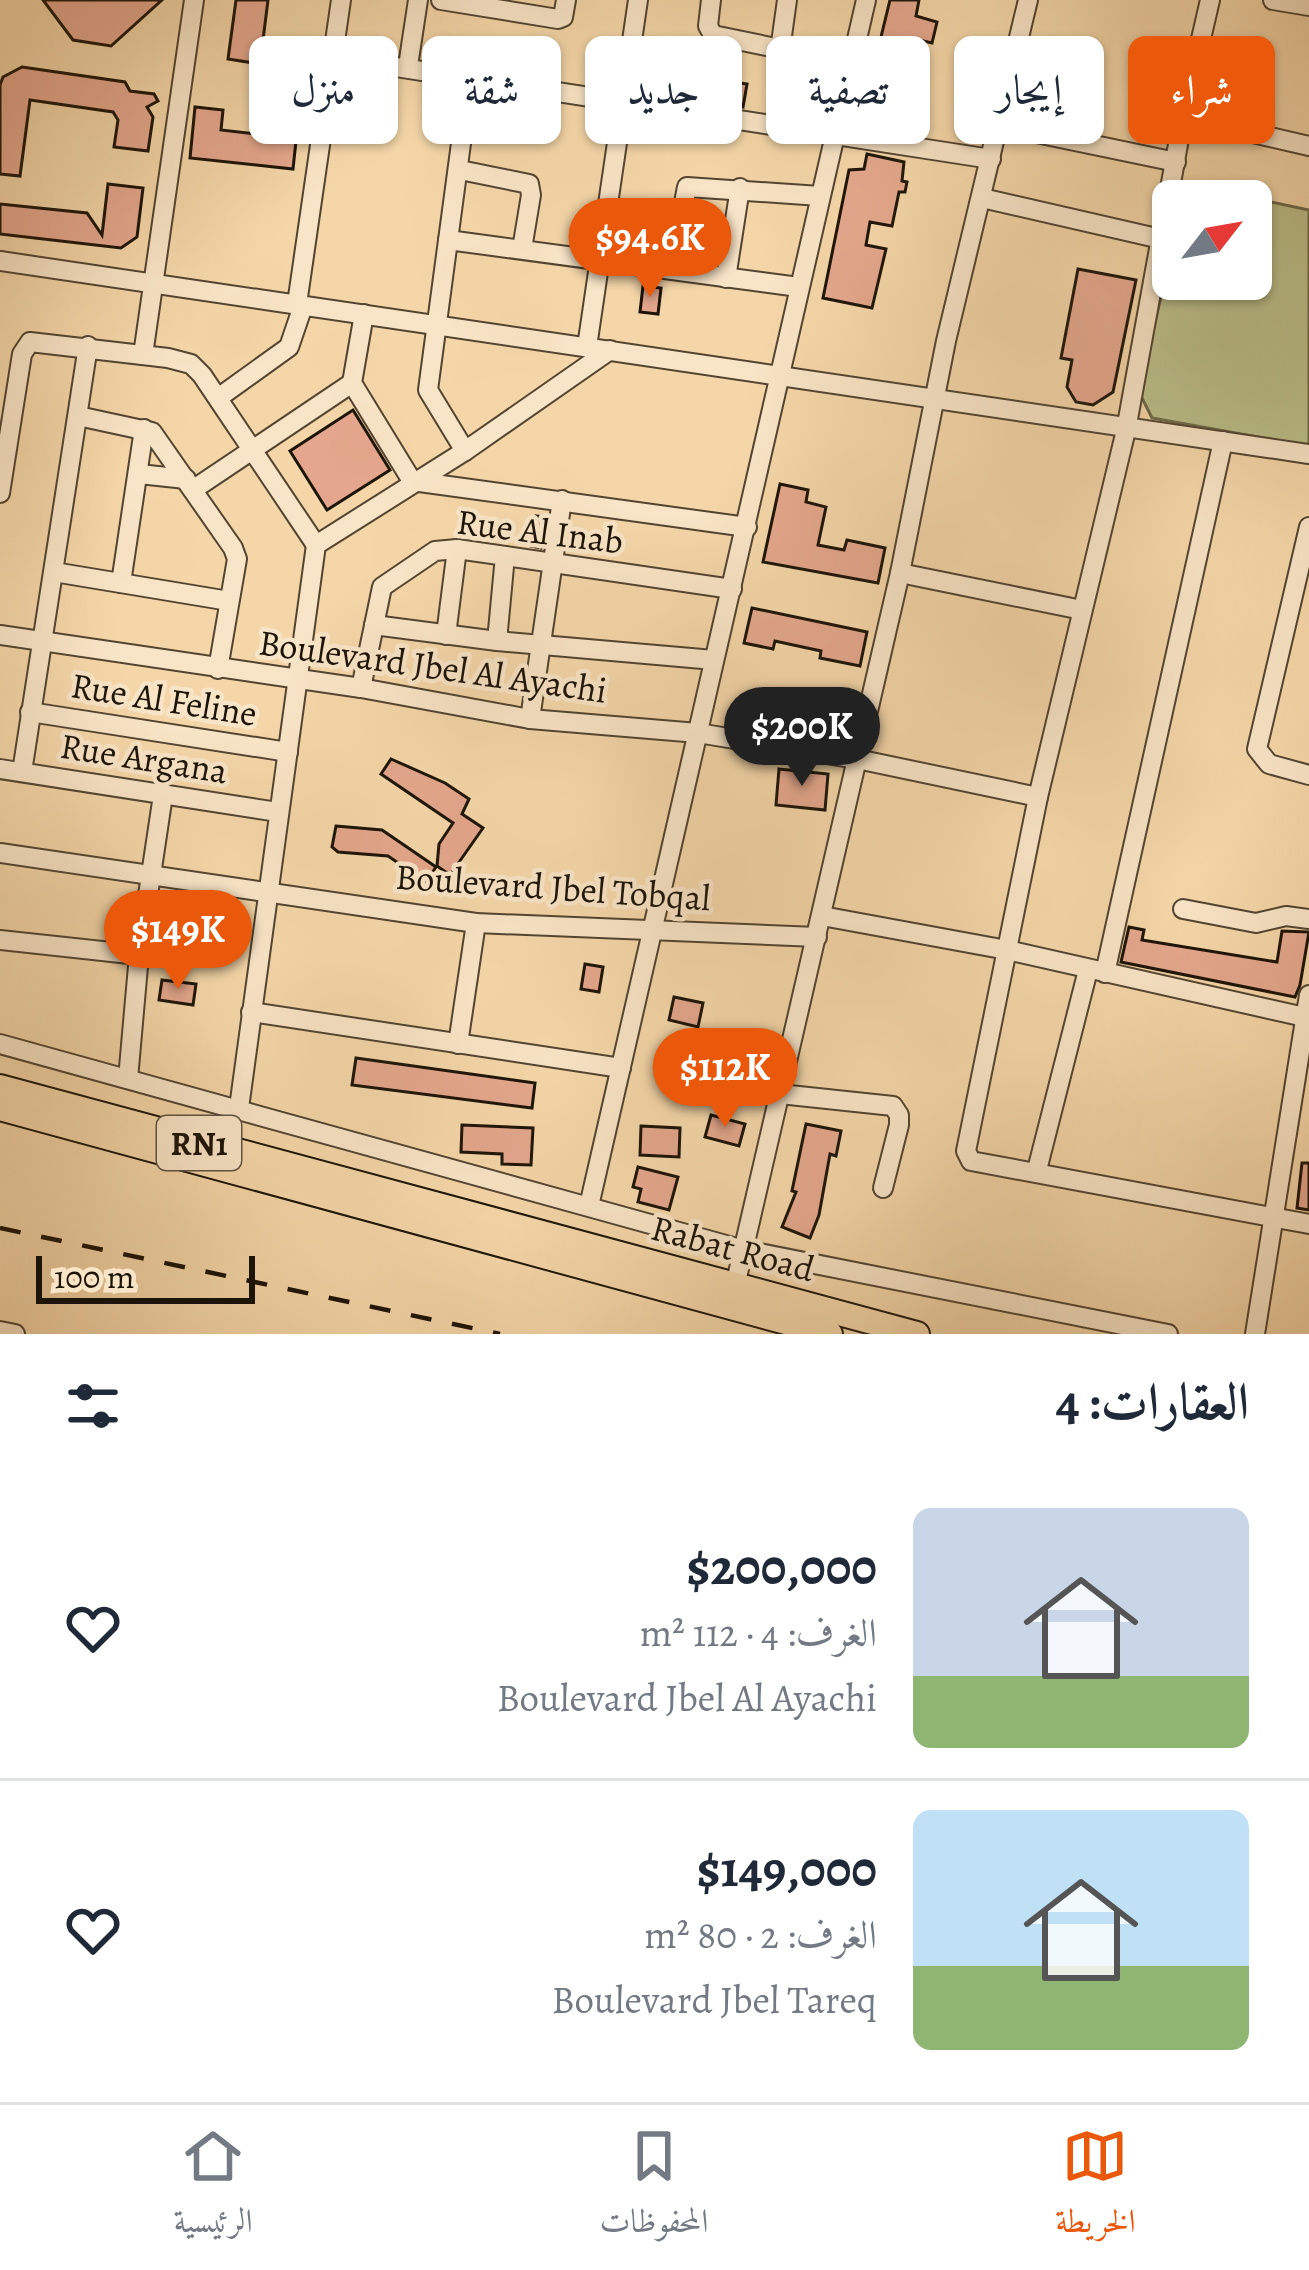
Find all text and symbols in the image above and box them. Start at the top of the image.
chip: منزل [249,36,398,144]
chip: شقة [422,36,561,144]
chip: جديد [585,36,742,144]
chip: تصفية [766,36,930,144]
chip: إيجار [954,36,1104,144]
chip: شراء [1128,36,1275,144]
north arrow [1152,180,1272,300]
map controls [1152,180,1272,300]
pin: $94.6K [552,198,748,300]
text: $94.6K [595,210,705,263]
street label: Rue Al Inab [454,496,626,566]
street label: Boulevard Jbel Al Ayachi [256,617,610,715]
street label: Rue Al Feline [68,660,260,738]
pin: $200K [718,687,886,789]
text: $200K [751,699,853,752]
street label: Rue Argana [57,721,231,795]
street label: Boulevard Jbel Tobqal [394,852,712,922]
pin: $149K [94,890,262,992]
text: $149K [131,902,225,955]
pin: $112K [641,1028,809,1130]
text: $112K [680,1040,770,1093]
road number: RN1 [157,1116,241,1170]
street label: Rabat Road [646,1203,821,1293]
scale bar [36,1250,255,1303]
text: 100 m [54,1254,134,1299]
text: العقارات: 4 [1056,1367,1249,1437]
icon: filters [60,1373,126,1439]
text: $200,000 [687,1532,877,1602]
icon: home [1009,1556,1153,1700]
icon: heart [60,1595,126,1661]
text: الغرف: 4 · 112 m² [640,1606,877,1659]
text: Boulevard Jbel Al Ayachi [497,1671,877,1724]
text: $149,000 [697,1834,877,1904]
icon: home [1009,1858,1153,2002]
icon: heart [60,1897,126,1963]
text: الغرف: 2 · 80 m² [644,1908,877,1961]
text: Boulevard Jbel Tareq [552,1973,877,2026]
tab: الرئيسية [173,2123,253,2253]
tab: المحفوظات [600,2123,708,2253]
tab: الخريطة [1055,2123,1136,2253]

